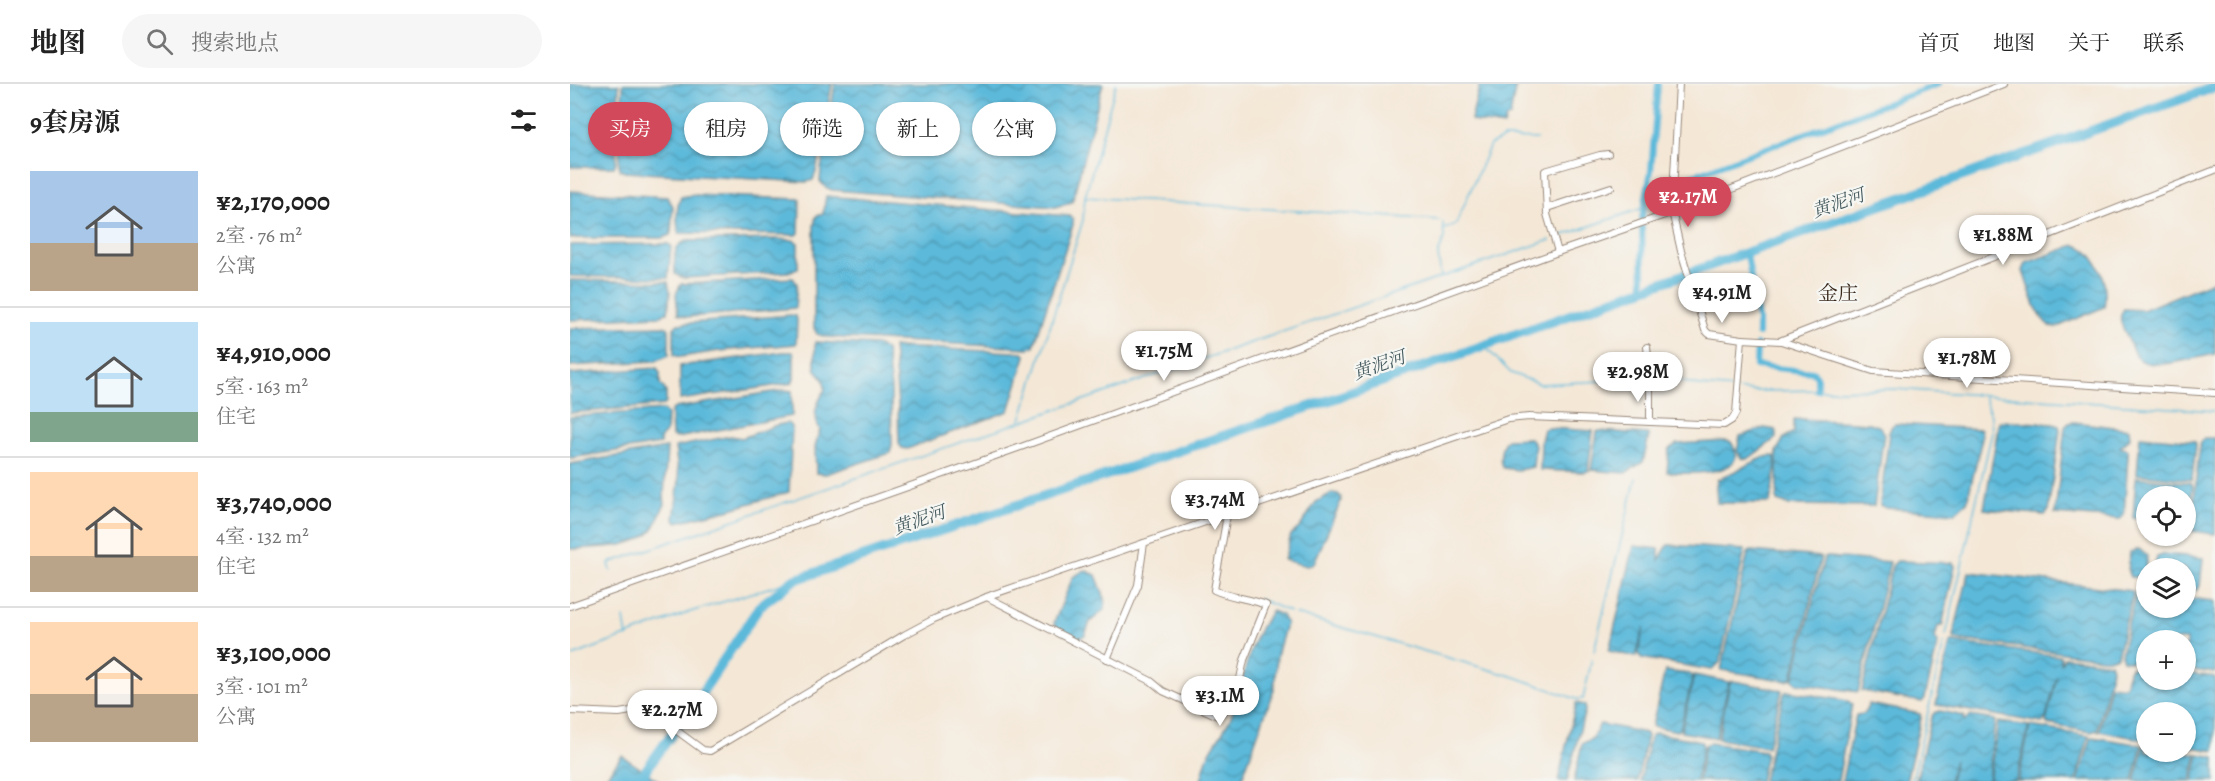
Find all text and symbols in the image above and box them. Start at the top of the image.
search box [122,14,542,68]
text: 地图 [30,24,86,62]
icon: search [143,25,176,58]
text: 搜索地点 [191,28,279,58]
text: 首页 [1918,29,1960,57]
text: 地图 [1993,29,2035,57]
text: 关于 [2068,29,2110,57]
text: 联系 [2143,29,2185,57]
chip: 买房 [588,102,672,156]
chip: 租房 [684,102,768,156]
chip: 筛选 [780,102,864,156]
chip: 新上 [876,102,960,156]
chip: 公寓 [972,102,1056,156]
icon: filters [507,104,540,137]
text: 9套房源 [30,105,120,140]
pin: ¥2.17M [1639,177,1737,228]
water label: 黄泥河 [1809,182,1870,223]
text: ¥2.17M [1658,183,1718,210]
text: ¥2,170,000 [216,184,330,219]
icon: home [78,195,150,267]
pin: ¥1.88M [1954,215,2052,266]
text: ¥1.88M [1973,221,2033,248]
text: 2室 · 76 m² [216,222,302,249]
text: 公寓 [216,252,256,279]
pin: ¥4.91M [1673,273,1771,324]
text: ¥4.91M [1692,279,1752,306]
district label: 金庄 [1818,280,1858,307]
pin: ¥1.75M [1115,331,1213,382]
text: ¥4,910,000 [216,335,331,370]
text: ¥1.75M [1135,337,1193,364]
pin: ¥1.78M [1918,338,2016,389]
water label: 黄泥河 [1350,344,1411,385]
text: ¥1.78M [1937,344,1997,371]
icon: home [78,346,150,418]
pin: ¥2.98M [1589,352,1687,403]
text: ¥2.98M [1607,358,1669,385]
text: 5室 · 163 m² [216,373,308,400]
text: 住宅 [216,403,256,430]
pin: ¥3.74M [1166,480,1264,531]
text: ¥3,740,000 [216,485,332,520]
text: ¥3.74M [1185,486,1245,513]
map controls [2136,486,2196,762]
button: locate [2136,486,2196,546]
icon: home [78,496,150,568]
water label: 黄泥河 [890,499,951,540]
text: 4室 · 132 m² [216,523,309,550]
text: 住宅 [216,553,256,580]
button: layers [2136,558,2196,618]
button: + [2136,630,2196,690]
text: ¥3,100,000 [216,635,331,670]
icon: home [78,646,150,718]
text: 3室 · 101 m² [216,673,308,700]
pin: ¥3.1M [1178,676,1262,727]
text: ¥3.1M [1195,682,1245,709]
pin: ¥2.27M [623,690,721,741]
text: ¥2.27M [641,696,703,723]
button: − [2136,702,2196,762]
text: 公寓 [216,703,256,730]

